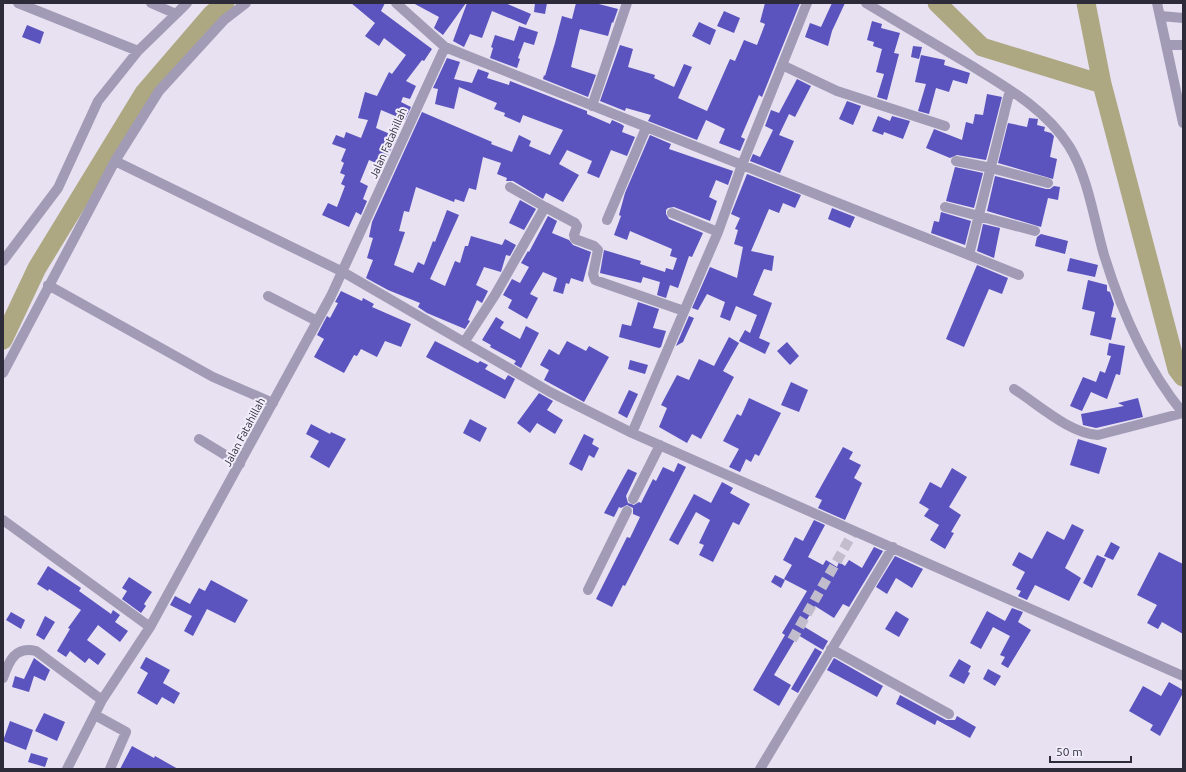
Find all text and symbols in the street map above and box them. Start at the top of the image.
street label: Jalan Fatahillah [367,106,409,180]
street label: Jalan Fatahillah [221,396,267,468]
scale bar [1050,738,1131,764]
text: 50 m [1056,745,1083,758]

